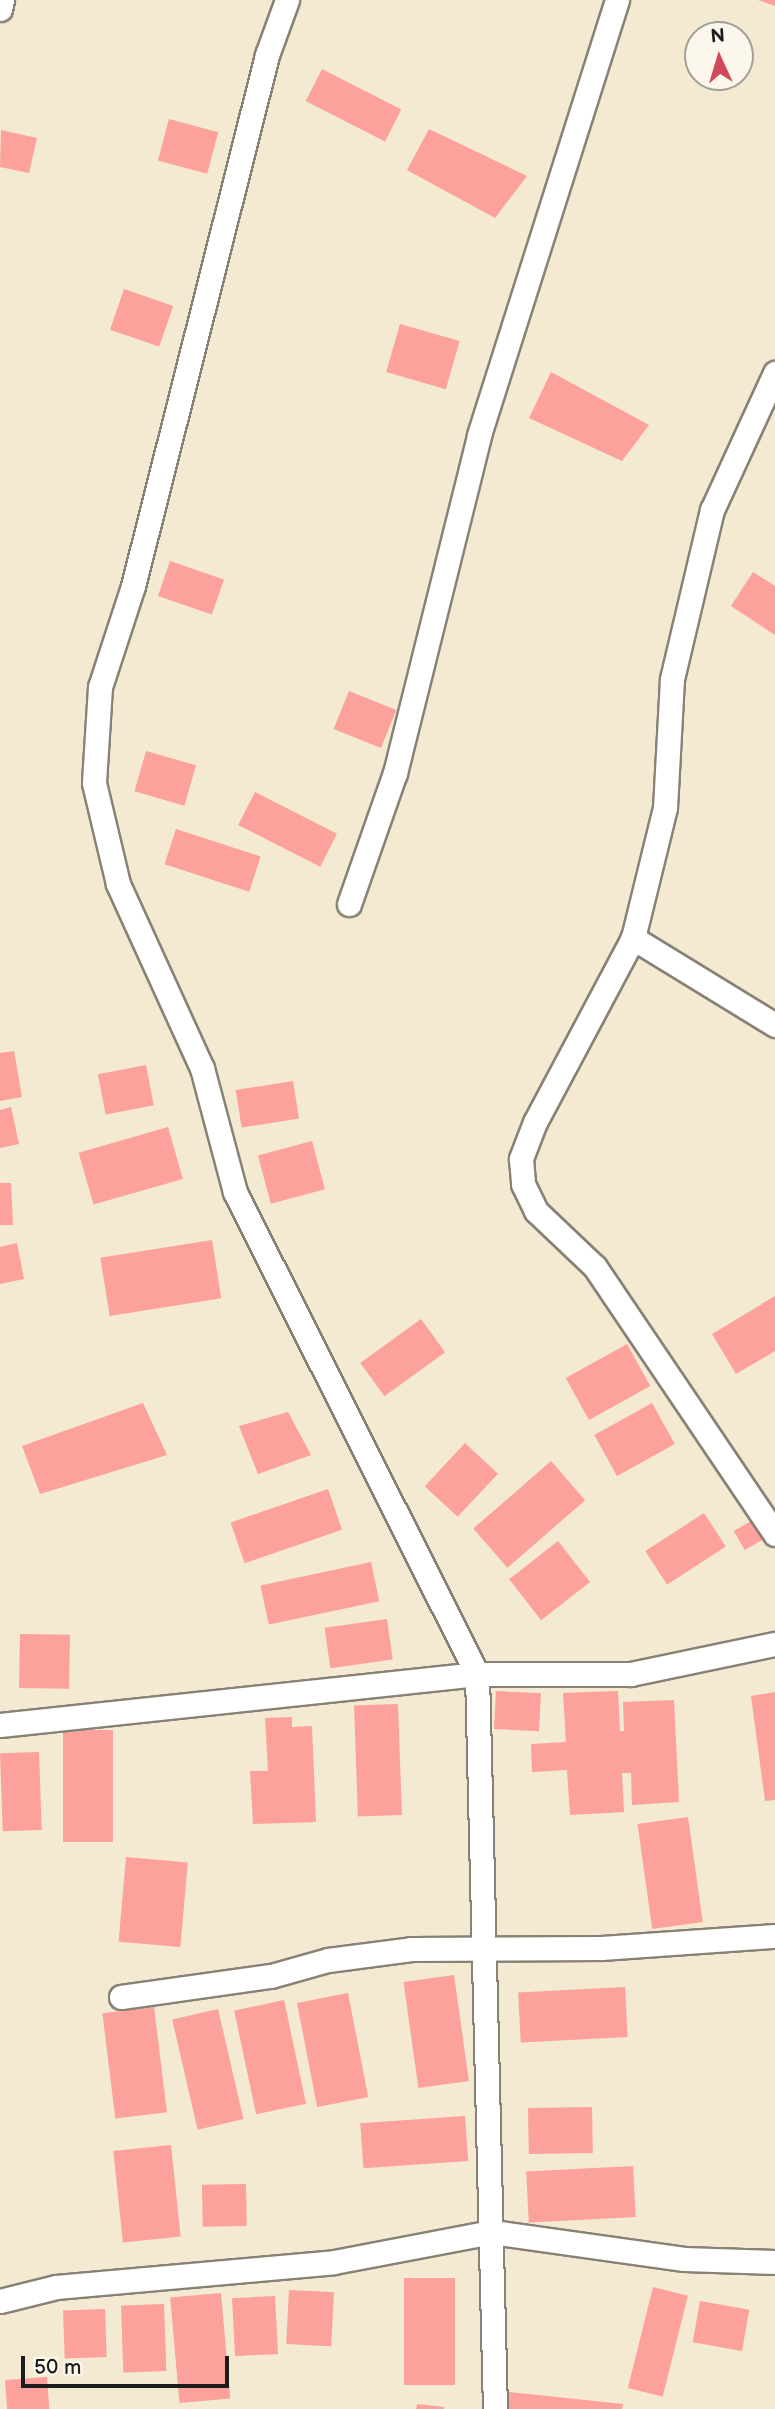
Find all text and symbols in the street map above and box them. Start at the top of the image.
north arrow [684,21,754,91]
text: N [710,25,726,49]
scale bar [24,2342,233,2386]
text: 50 m [34,2355,81,2380]

